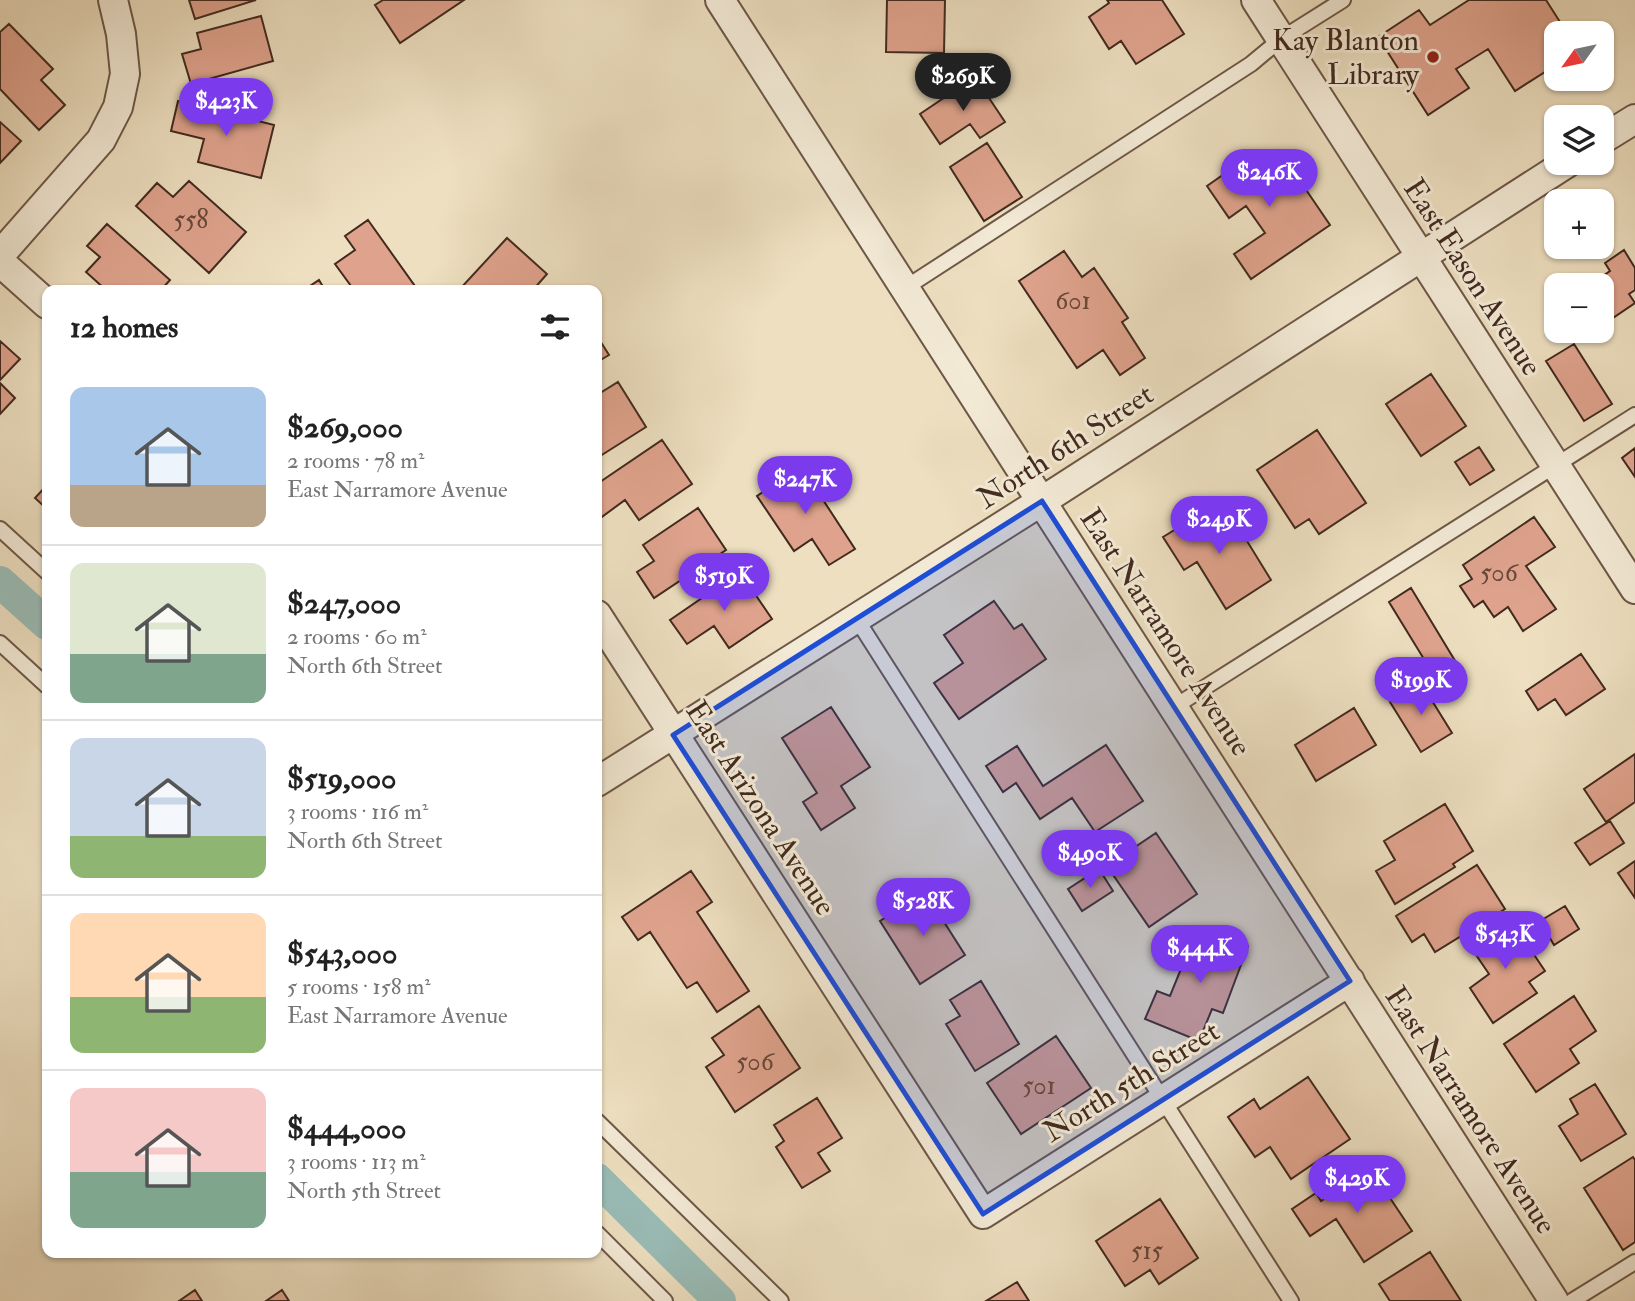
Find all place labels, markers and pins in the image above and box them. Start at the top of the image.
place label: Kay Blanton Library [1272,22,1420,93]
marker: Kay Blanton Library [1425,49,1441,65]
pin: $269K [914,54,1012,113]
pin: $423K [177,78,275,138]
pin: $246K [1220,150,1318,209]
pin: $247K [756,456,854,516]
pin: $249K [1170,496,1268,556]
pin: $519K [675,554,773,613]
pin: $199K [1372,658,1470,717]
pin: $490K [1041,830,1139,890]
pin: $528K [874,878,972,938]
pin: $543K [1456,912,1554,971]
pin: $444K [1151,926,1249,985]
pin: $429K [1308,1156,1406,1215]

